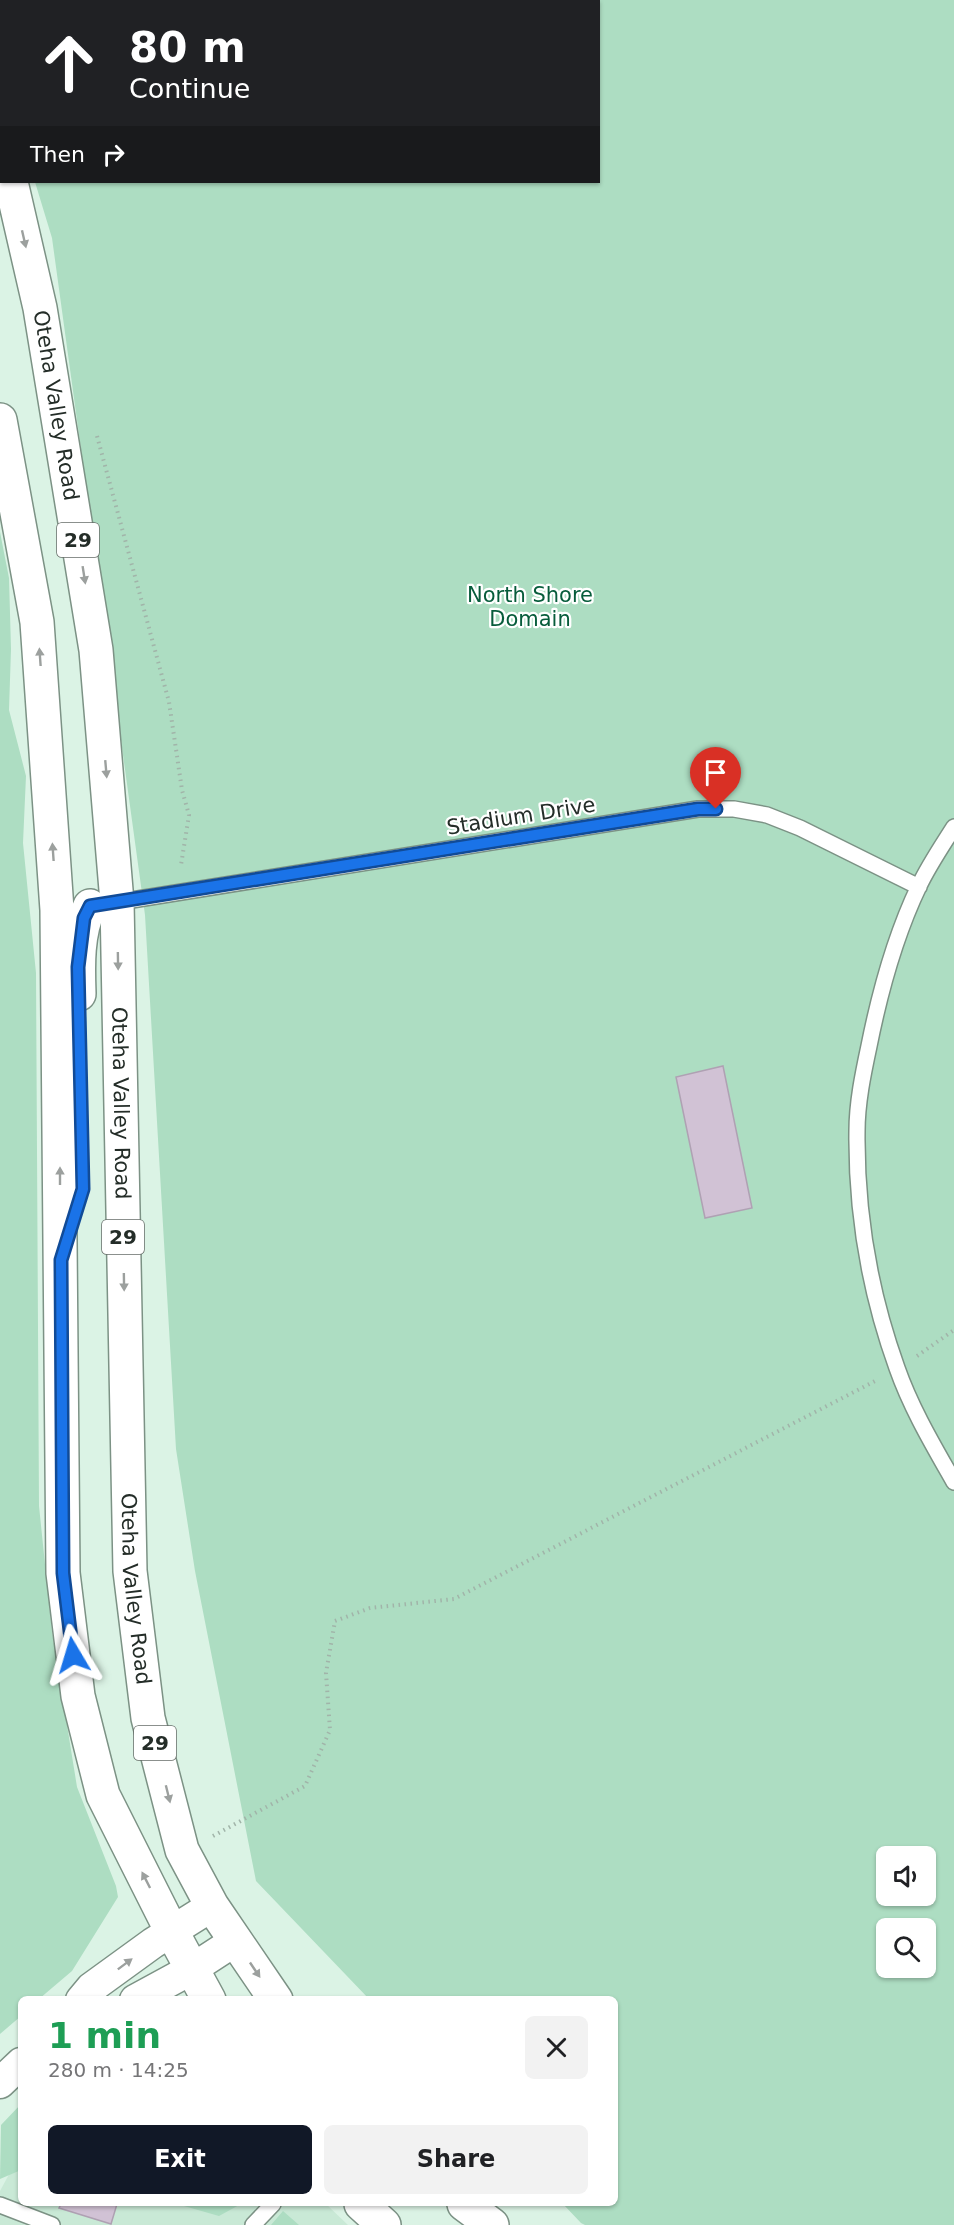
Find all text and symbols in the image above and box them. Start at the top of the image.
text: 80 m [129,23,246,72]
icon: ahead [30,24,108,102]
text: Continue [129,73,250,104]
icon: right [97,138,130,171]
text: Then [30,142,85,167]
one-way arrow [20,229,29,248]
street label: Oteha Valley Road [29,308,83,502]
road number: 29 [57,523,99,557]
one-way arrow [80,566,89,585]
park label: North Shore Domain [467,583,593,631]
one-way arrow [35,648,44,667]
pin [690,747,741,809]
icon: arrive [699,756,732,789]
one-way arrow [101,759,111,778]
street label: Stadium Drive [445,792,597,840]
one-way arrow [48,842,57,861]
one-way arrow [113,951,123,970]
street label: Oteha Valley Road [107,1007,135,1200]
one-way arrow [55,1166,65,1185]
road number: 29 [102,1220,144,1254]
one-way arrow [119,1272,129,1291]
street label: Oteha Valley Road [116,1493,156,1686]
position arrow [41,1623,105,1687]
road number: 29 [134,1726,176,1760]
one-way arrow [163,1784,173,1803]
map controls [876,1846,936,1978]
button: sound [876,1846,936,1906]
one-way arrow [141,1871,151,1889]
button: search [876,1918,936,1978]
one-way arrow [118,1959,133,1971]
one-way arrow [249,1962,261,1978]
text: 1 min [48,2015,161,2056]
button: close [525,2016,588,2079]
text: 280 m · 14:25 [48,2058,189,2082]
button: Exit [48,2125,312,2194]
button: Share [324,2125,588,2194]

